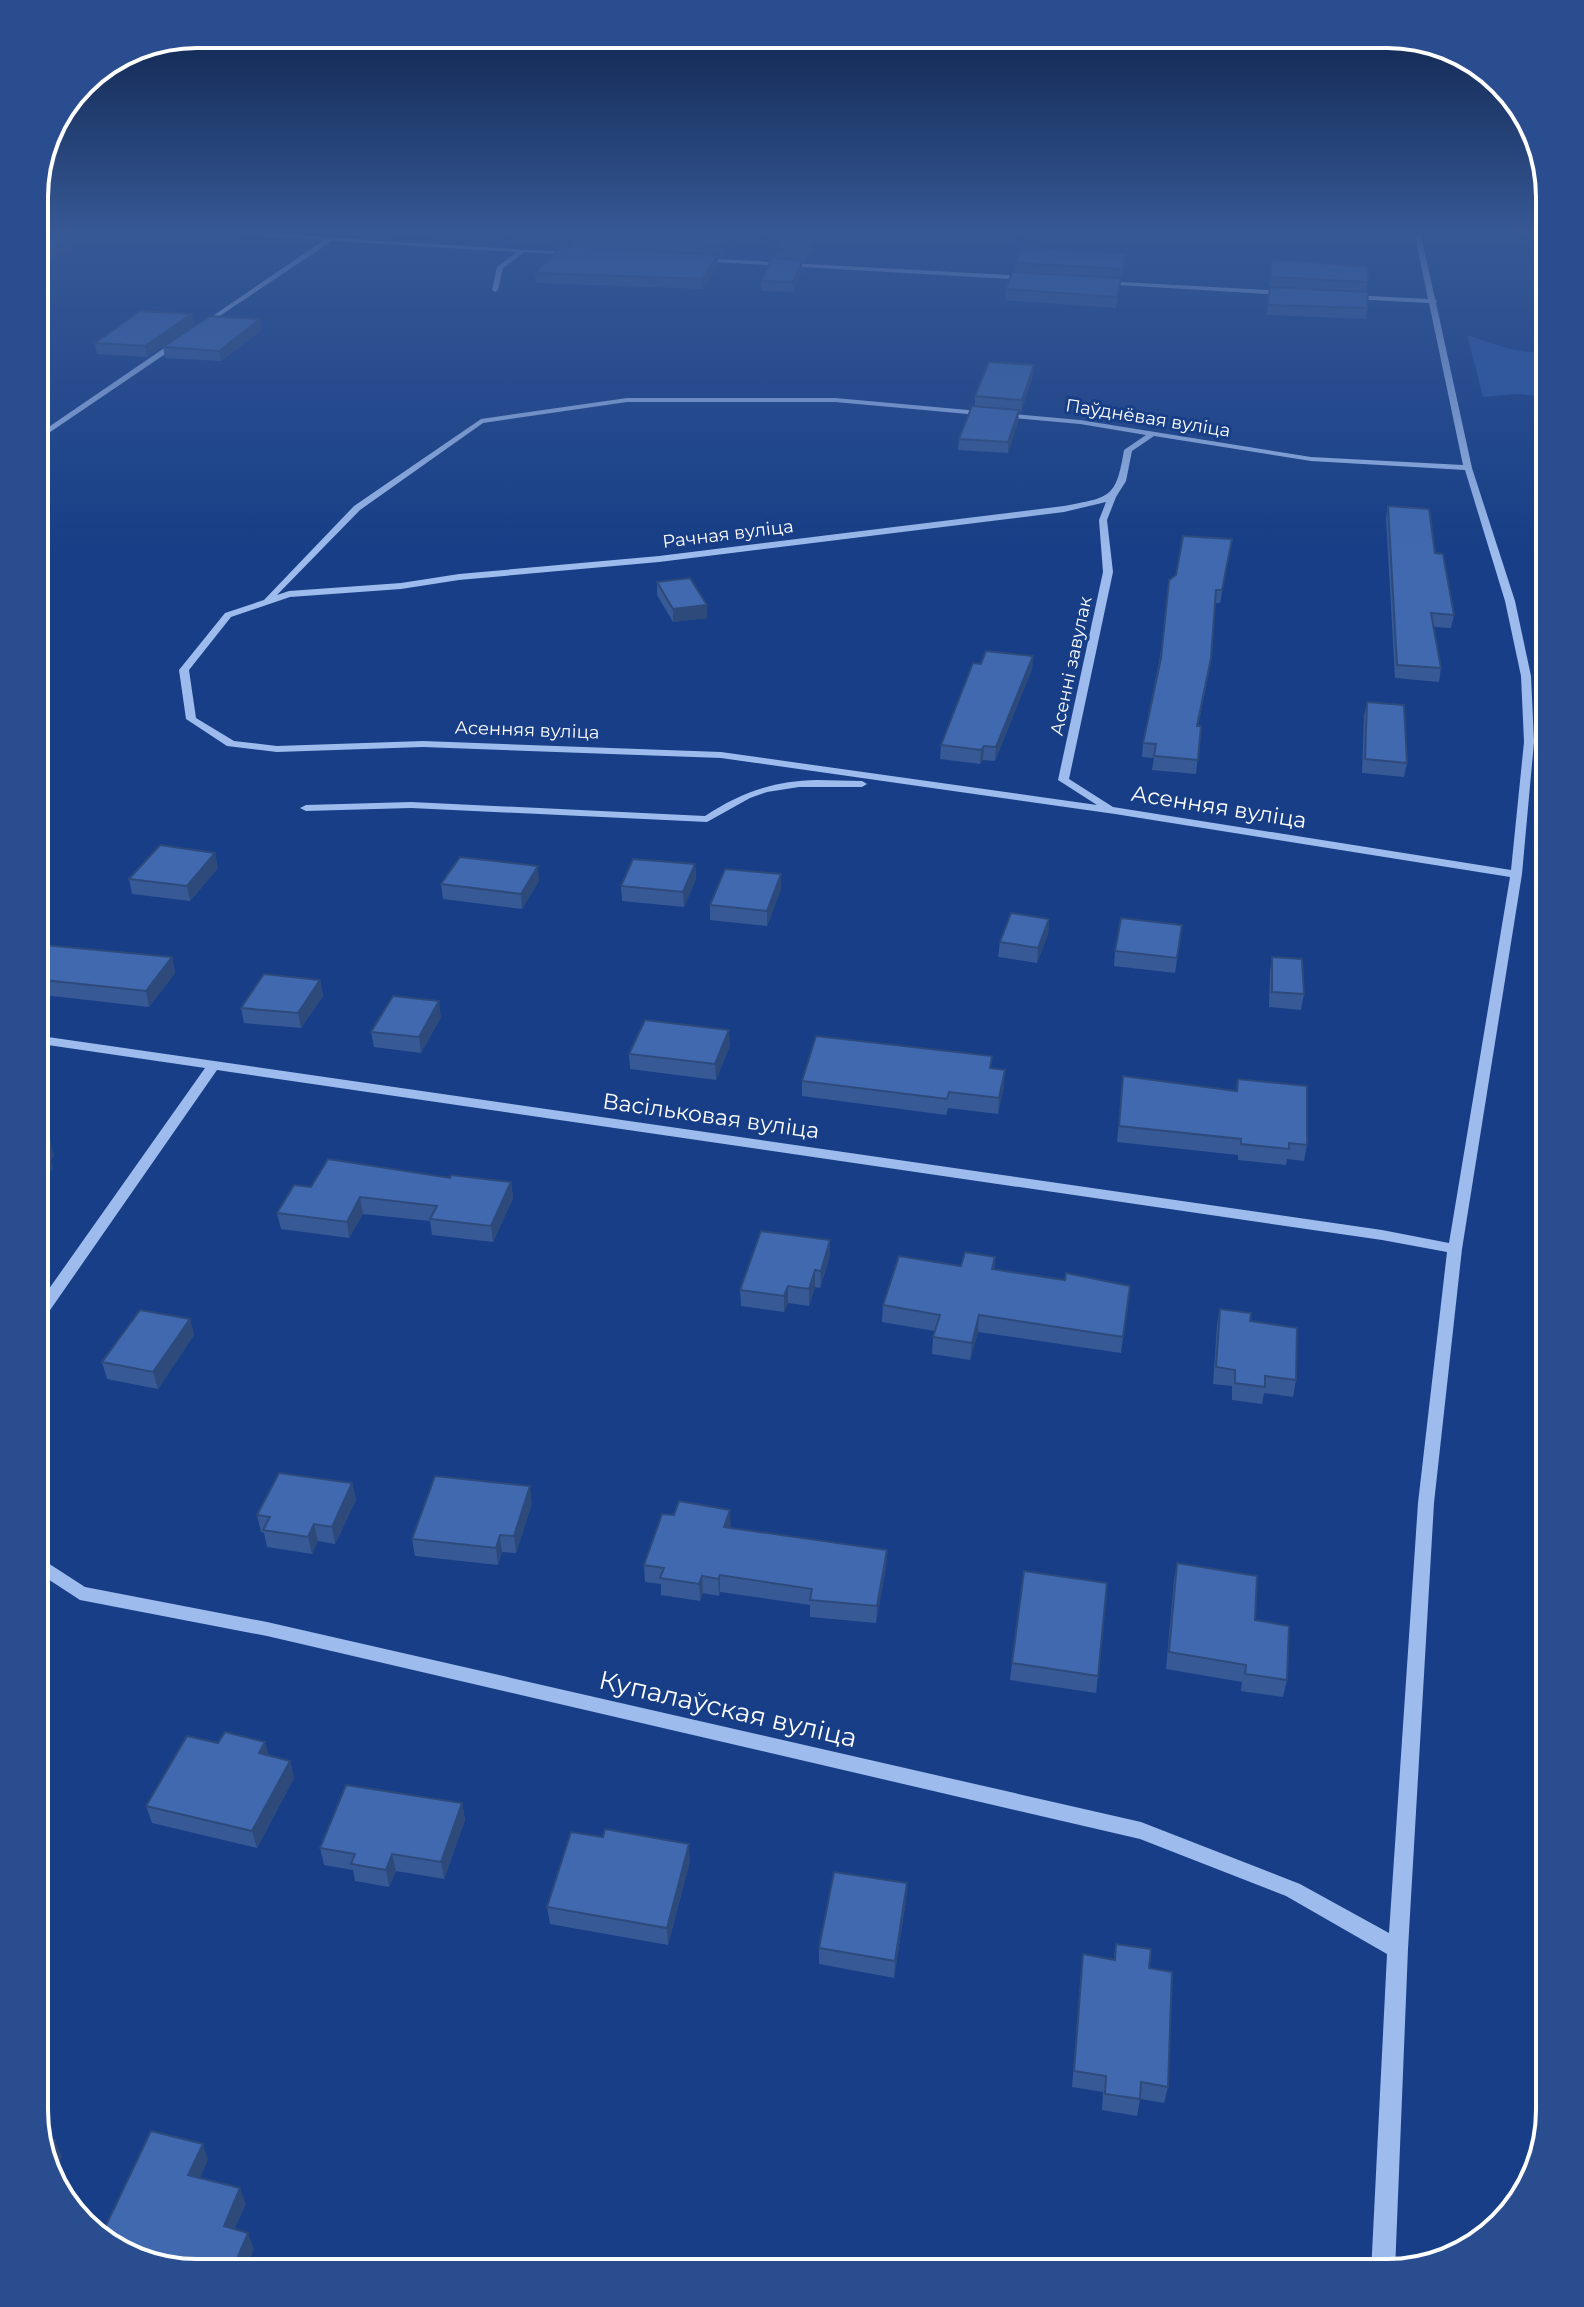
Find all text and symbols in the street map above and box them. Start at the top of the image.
street label: Паўднёвая вуліца [1064,394,1232,442]
street label: Рачная вуліца [661,515,795,553]
street label: Асенні завулак [1046,594,1097,737]
street label: Асенняя вуліца [454,716,600,744]
street label: Асенняя вуліца [1129,780,1309,834]
street label: Васільковая вуліца [601,1087,821,1145]
street label: Купалаўская вуліца [596,1664,860,1754]

